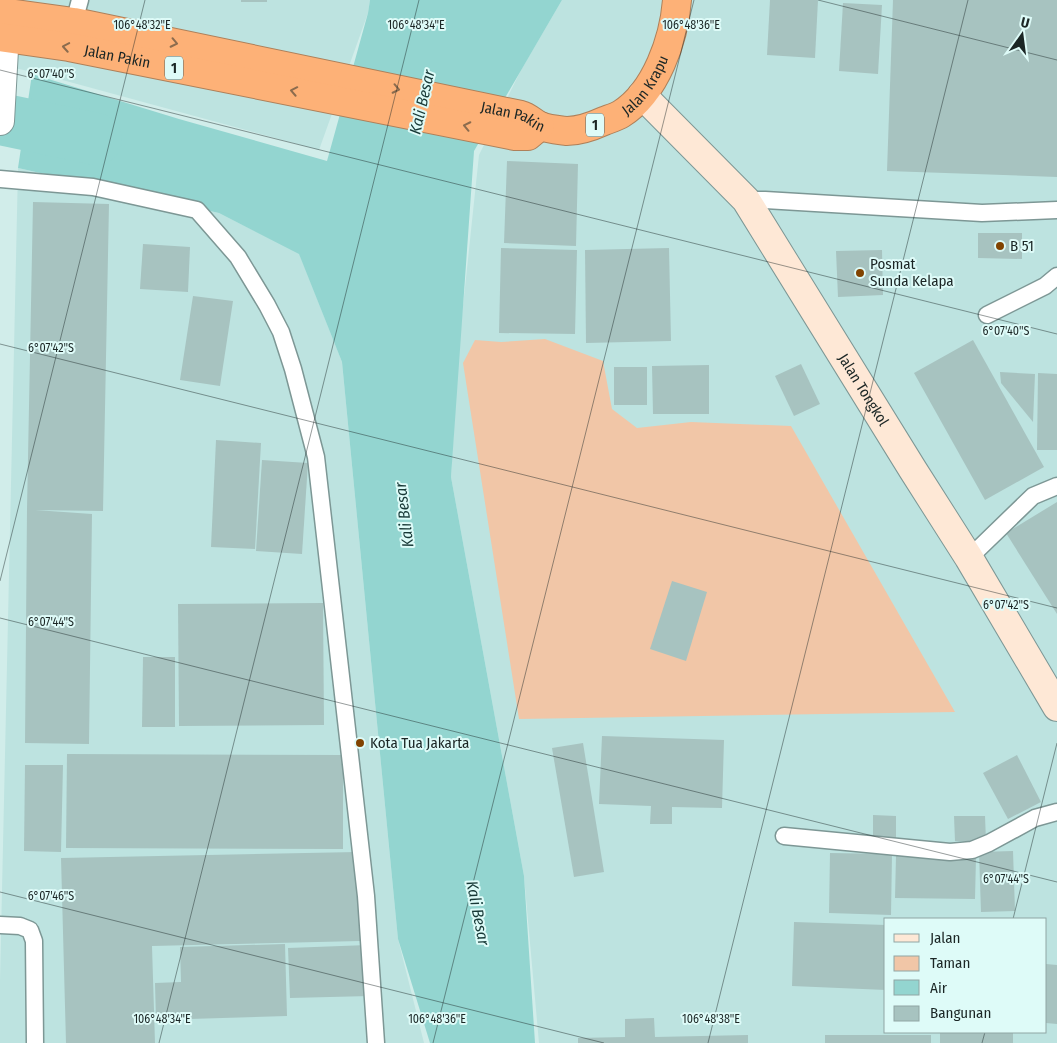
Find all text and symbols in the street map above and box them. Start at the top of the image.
north arrow [997,10,1047,60]
text: U [1019,14,1031,32]
text: 106°48'32"E [113,18,171,32]
text: 106°48'34"E [387,18,445,32]
text: 106°48'36"E [662,18,720,32]
one-way arrow [170,37,179,48]
street label: Jalan Pakin [83,41,152,72]
one-way arrow [62,43,70,53]
street label: Jalan Krapu [618,53,672,120]
road number: 1 [165,56,183,80]
text: 6°07'40"S [28,67,74,81]
water label: Kali Besar [405,68,439,136]
one-way arrow [392,83,401,94]
one-way arrow [290,86,299,97]
street label: Jalan Pakin [479,98,547,136]
road number: 1 [586,114,604,136]
one-way arrow [463,121,472,132]
place label: B 51 [1010,237,1034,255]
marker: B 51 [994,240,1006,252]
place label: Posmat Sunda Kelapa [870,255,954,290]
marker: Posmat Sunda Kelapa [854,267,866,279]
text: 6°07'40"S [983,324,1029,338]
text: 6°07'42"S [28,341,74,355]
street label: Jalan Tongkol [834,350,893,429]
water label: Kali Besar [391,481,417,549]
text: 6°07'42"S [983,598,1029,612]
text: 6°07'44"S [28,615,74,629]
place label: Kota Tua Jakarta [370,734,469,752]
marker: Kota Tua Jakarta [354,737,366,749]
text: 6°07'44"S [983,872,1029,886]
water label: Kali Besar [462,879,494,947]
text: 6°07'46"S [28,889,74,903]
legend [884,918,1047,1033]
text: Jalan [930,929,960,947]
text: Taman [930,954,970,972]
text: Air [930,979,948,997]
text: Bangunan [930,1004,991,1022]
text: 106°48'34"E [133,1012,191,1026]
text: 106°48'36"E [408,1012,466,1026]
text: 106°48'38"E [682,1012,740,1026]

